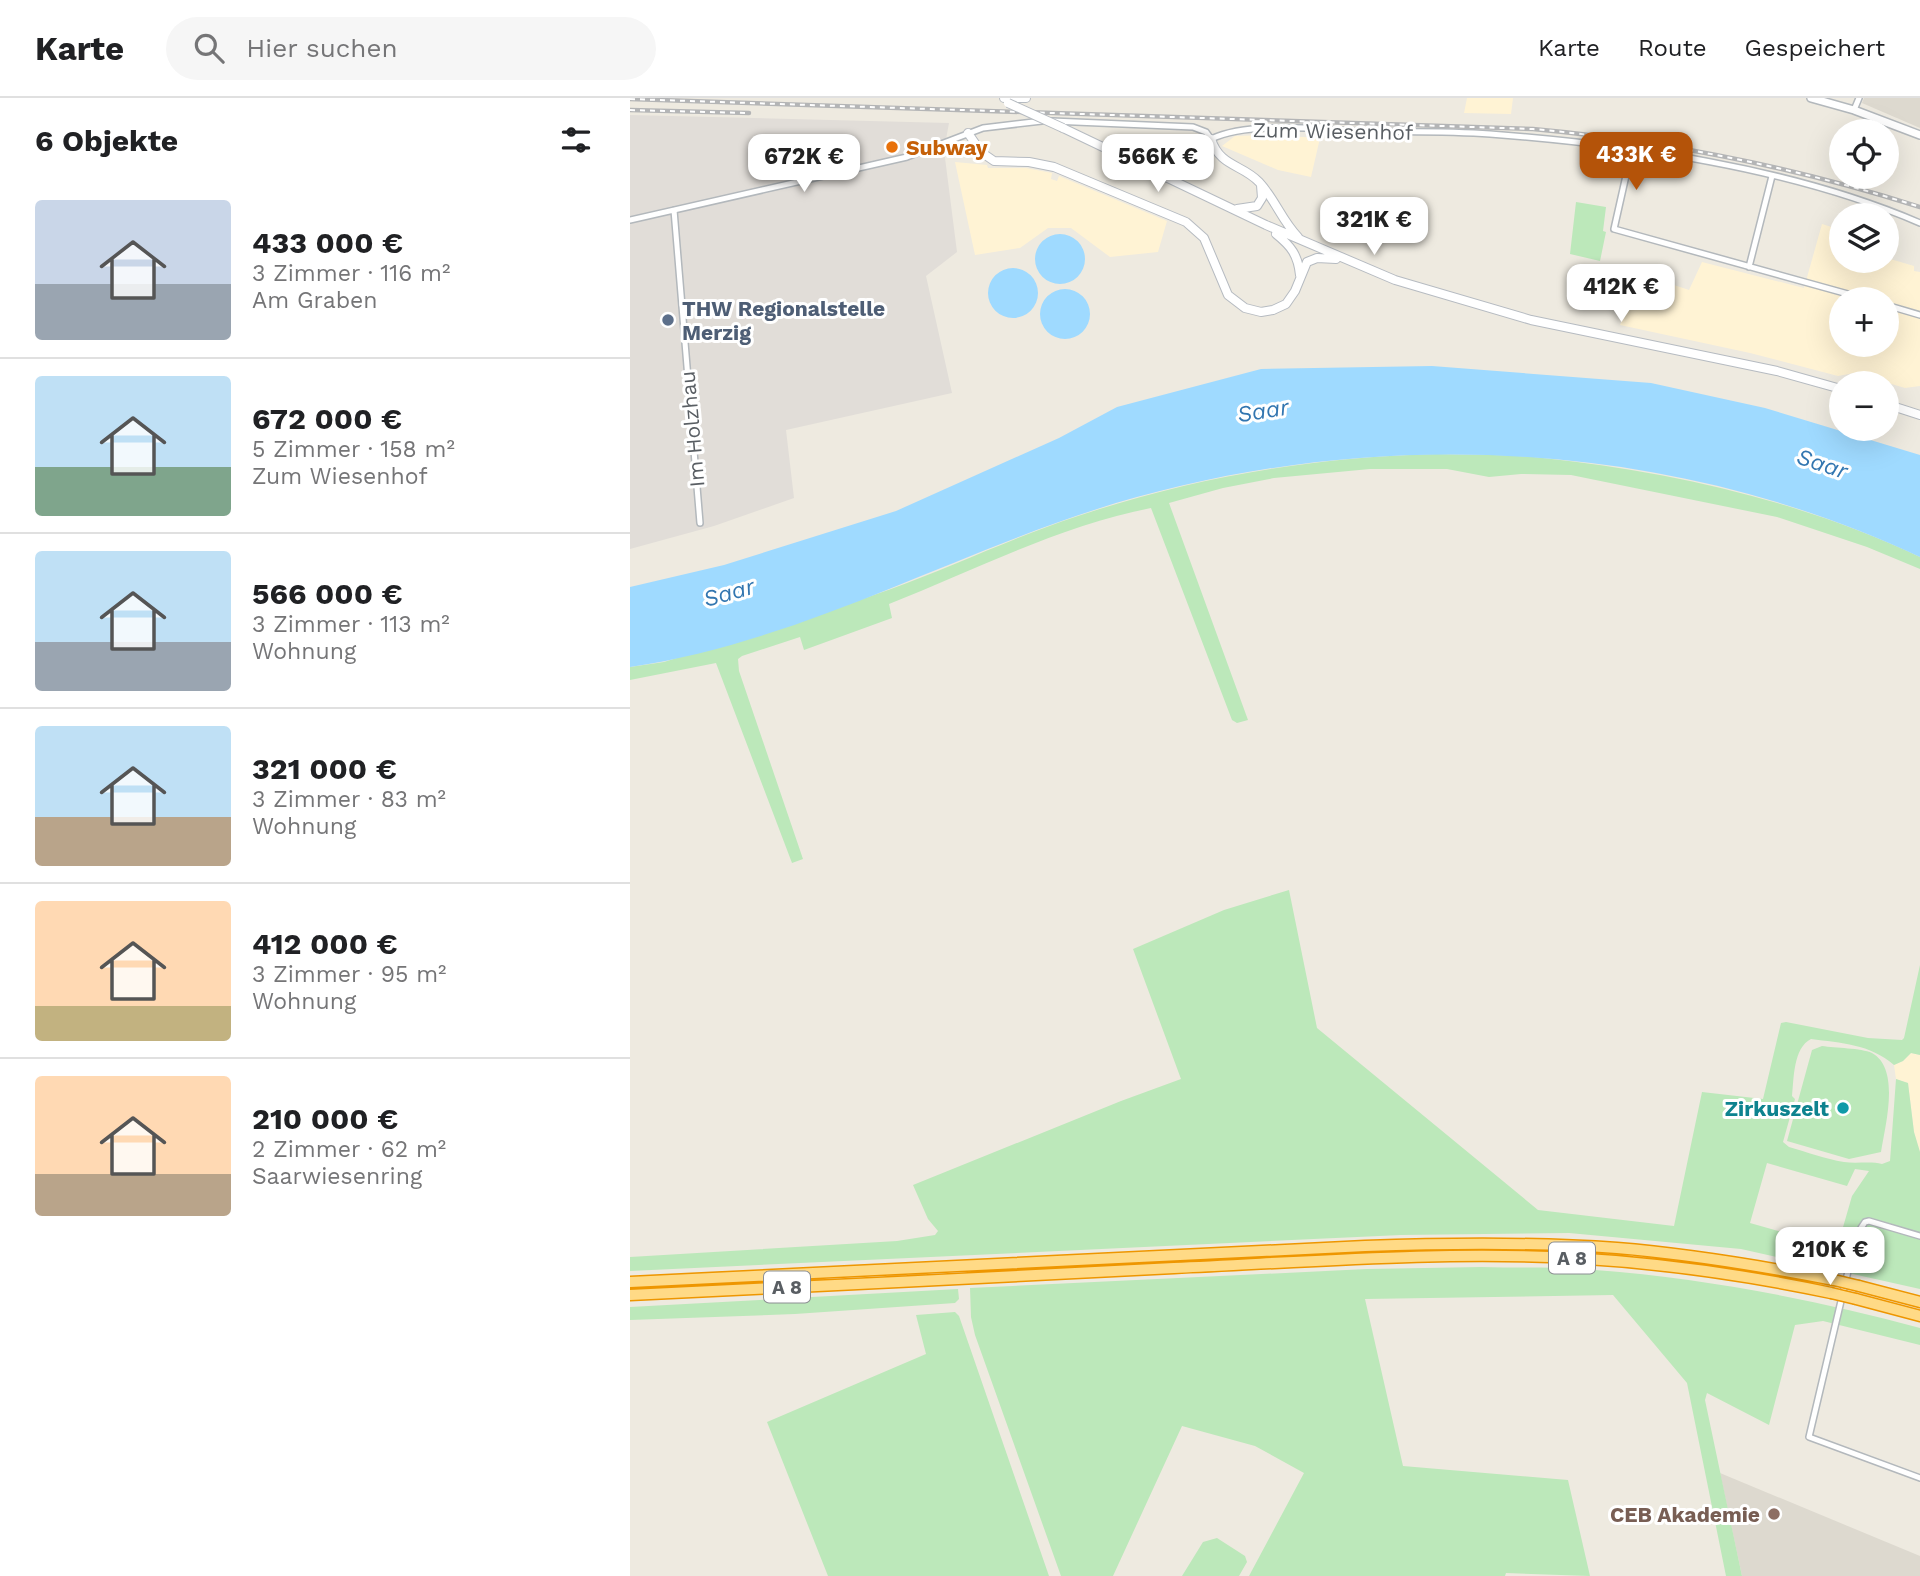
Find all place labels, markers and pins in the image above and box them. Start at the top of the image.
pin: 433K € [1579,132,1693,192]
pin: 672K € [747,134,861,194]
pin: 566K € [1101,134,1215,194]
place label: Subway [906,135,988,160]
marker: Subway [884,139,900,155]
pin: 321K € [1317,198,1431,257]
pin: 412K € [1564,264,1678,324]
place label: THW Regionalstelle Merzig [682,296,885,345]
marker: THW Regionalstelle Merzig [660,312,676,328]
place label: Zirkuszelt [1725,1096,1829,1121]
marker: Zirkuszelt [1835,1100,1851,1116]
pin: 210K € [1773,1228,1887,1287]
place label: CEB Akademie [1610,1502,1760,1527]
marker: CEB Akademie [1766,1506,1782,1522]

